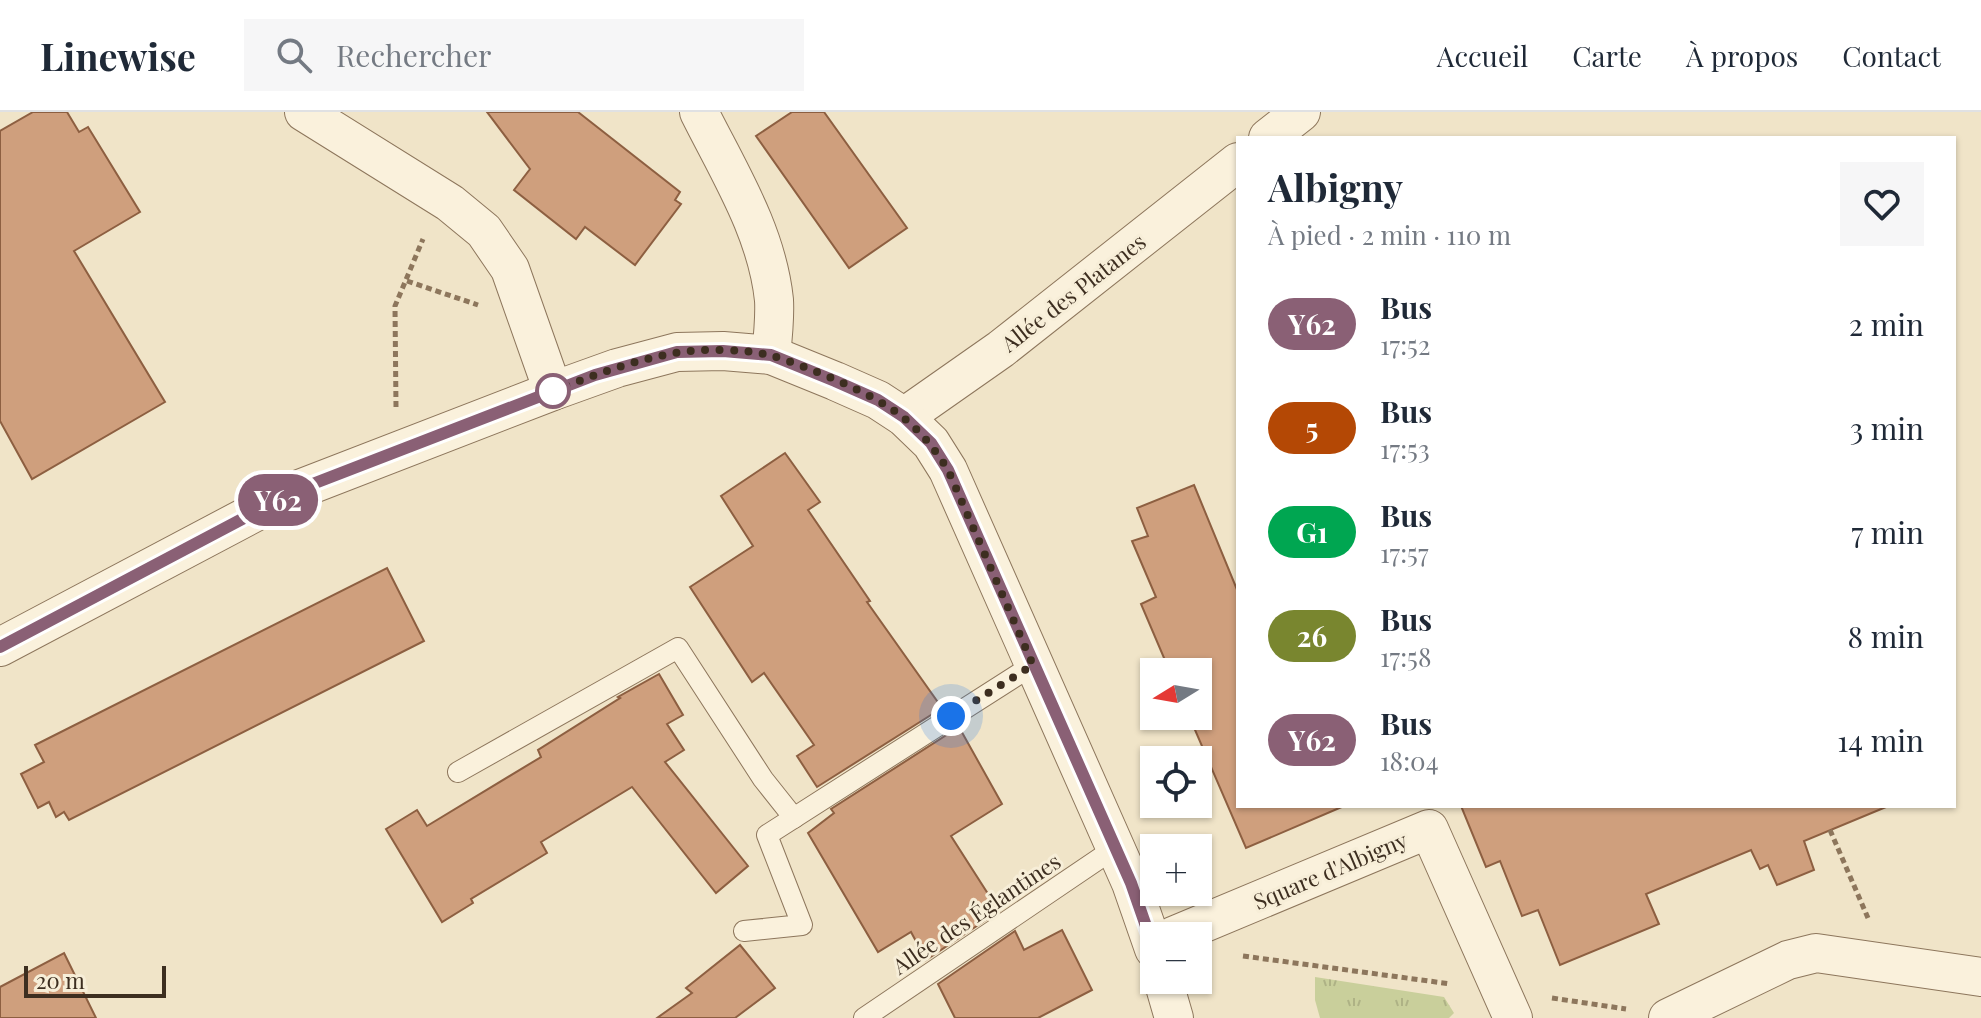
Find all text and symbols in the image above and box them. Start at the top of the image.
search box [244,19,804,91]
text: Linewise [40,30,196,81]
icon: search [272,33,316,77]
text: Rechercher [336,35,491,75]
text: Accueil [1437,37,1528,74]
text: Carte [1572,37,1642,74]
text: À propos [1686,37,1798,74]
text: Contact [1842,37,1941,74]
text: Albigny [1268,161,1403,212]
button: heart [1840,162,1924,246]
text: À pied · 2 min · 110 m [1268,217,1511,252]
street label: Allée des Platanes [994,226,1152,359]
text: Bus [1380,287,1432,327]
text: 2 min [1849,304,1924,344]
text: Y62 [1288,305,1336,342]
text: 17:52 [1380,327,1430,362]
unlabelled marker [536,374,570,408]
text: Bus [1380,391,1432,431]
text: 3 min [1850,408,1924,448]
text: 5 [1306,409,1318,446]
text: 17:53 [1380,431,1430,466]
line badge: Y62 [232,474,324,526]
text: Y62 [254,481,302,518]
text: Bus [1380,495,1432,535]
text: 7 min [1851,512,1924,552]
text: G1 [1296,513,1328,550]
text: 17:57 [1380,535,1428,570]
text: Bus [1380,599,1432,639]
text: 8 min [1848,616,1924,656]
text: 26 [1297,617,1327,654]
text: 17:58 [1380,639,1431,674]
north arrow [1140,658,1212,730]
map controls [1140,658,1212,994]
your location [931,696,971,736]
text: Bus [1380,703,1432,743]
text: 14 min [1837,720,1924,760]
text: Y62 [1288,721,1336,758]
text: 18:04 [1380,743,1439,778]
button: locate [1140,746,1212,818]
street label: Square d'Albigny [1248,824,1412,916]
button: + [1140,834,1212,906]
street label: Allée des Églantines [885,846,1066,981]
button: − [1140,922,1212,994]
scale bar [24,962,166,998]
text: 20 m [36,965,85,995]

